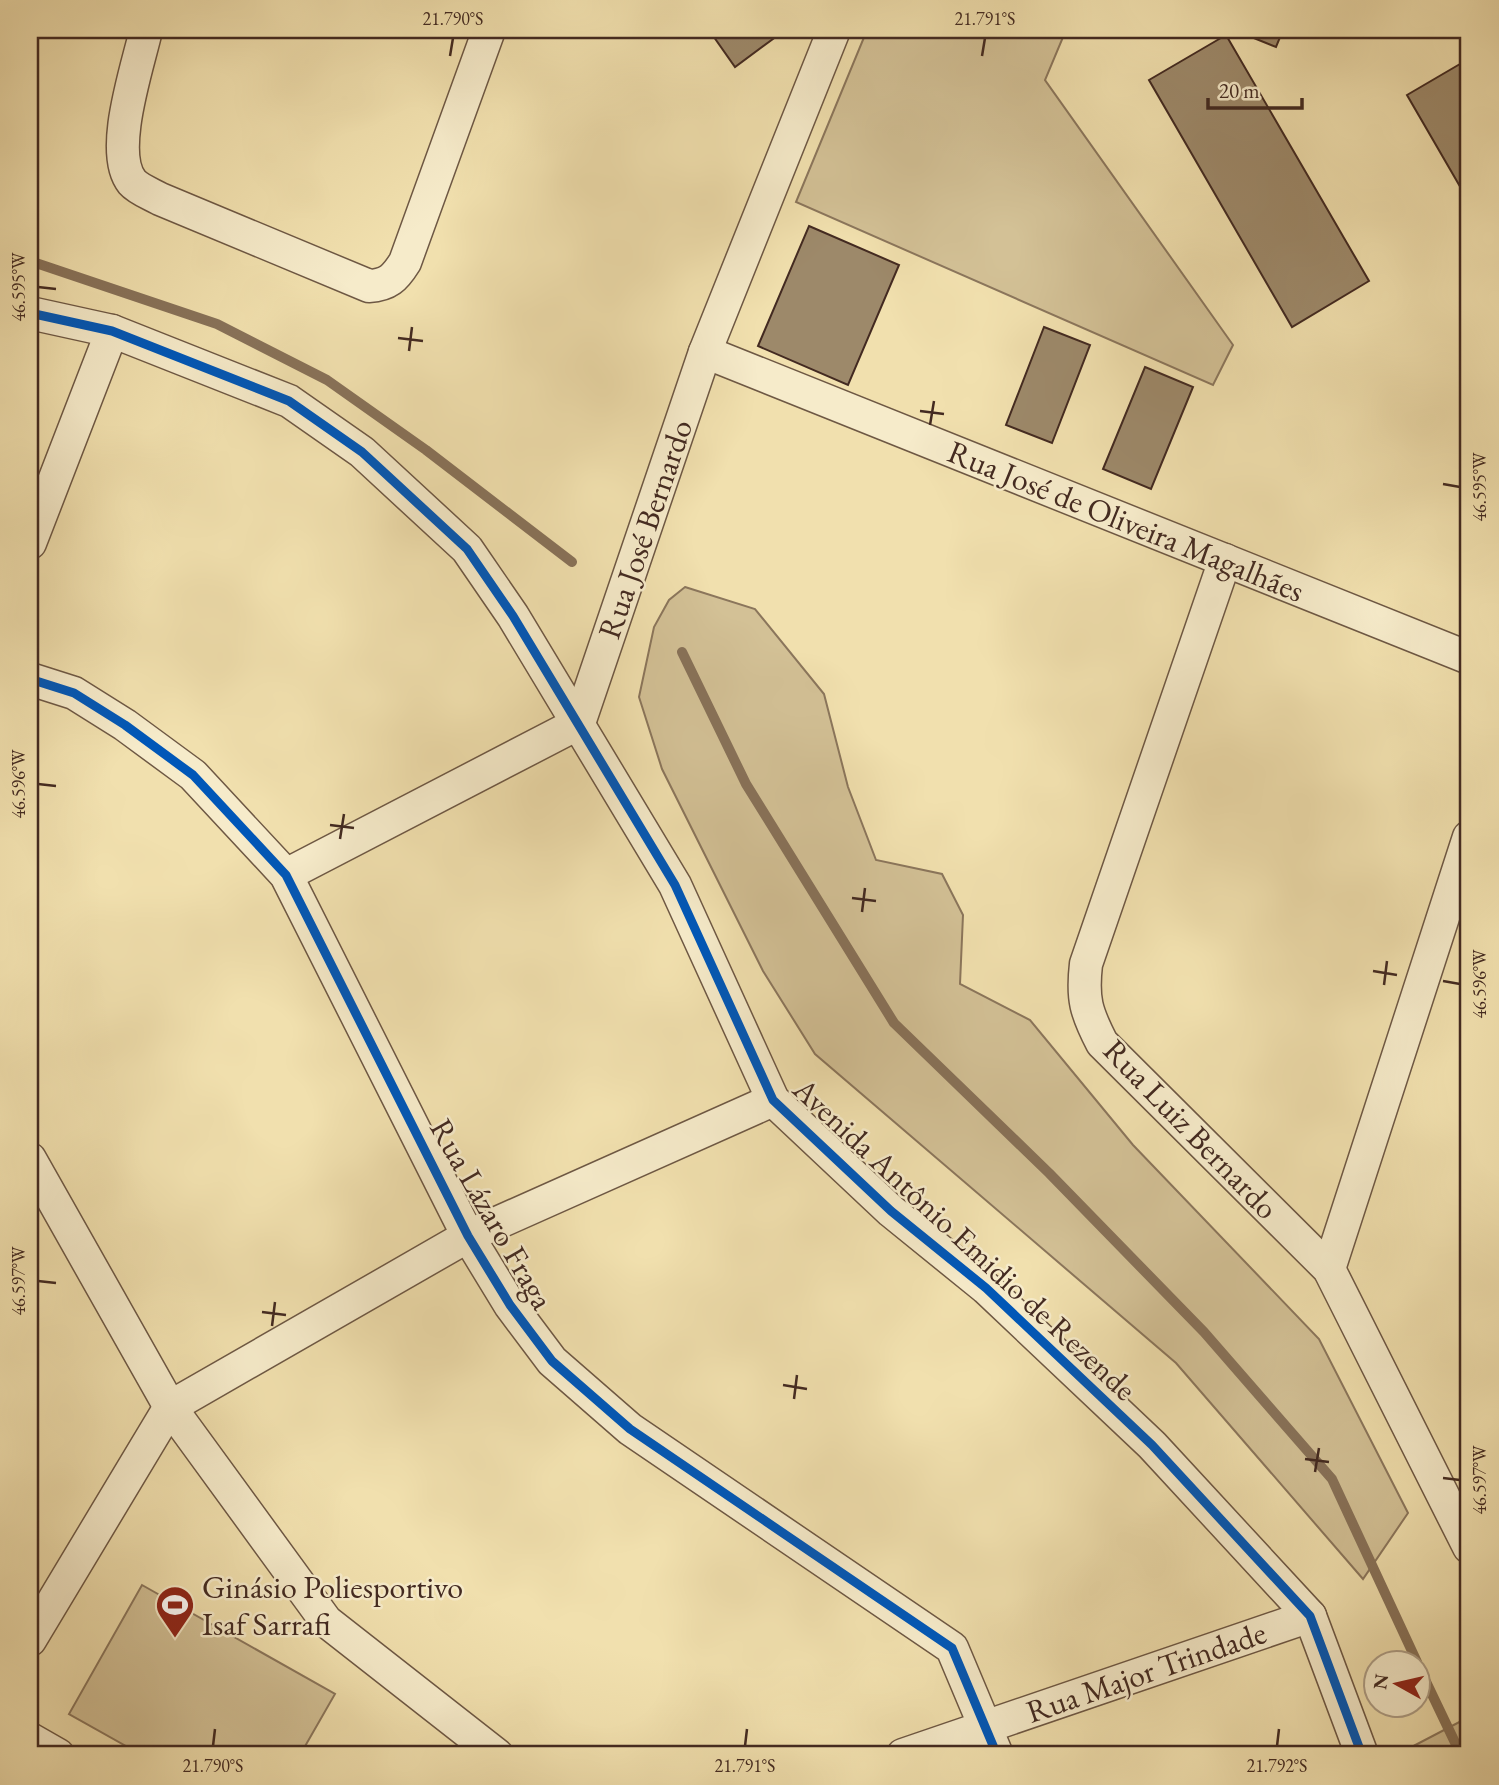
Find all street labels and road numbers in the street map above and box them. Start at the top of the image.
street label: Rua José Bernardo [588,414,702,644]
street label: Rua José de Oliveira Magalhães [942,430,1310,612]
street label: Rua Luiz Bernardo [1094,1030,1288,1228]
street label: Avenida Antônio Emidio de Rezende [784,1068,1146,1410]
street label: Rua Lázaro Fraga [420,1111,564,1317]
street label: Rua Major Trindade [1021,1611,1271,1733]

